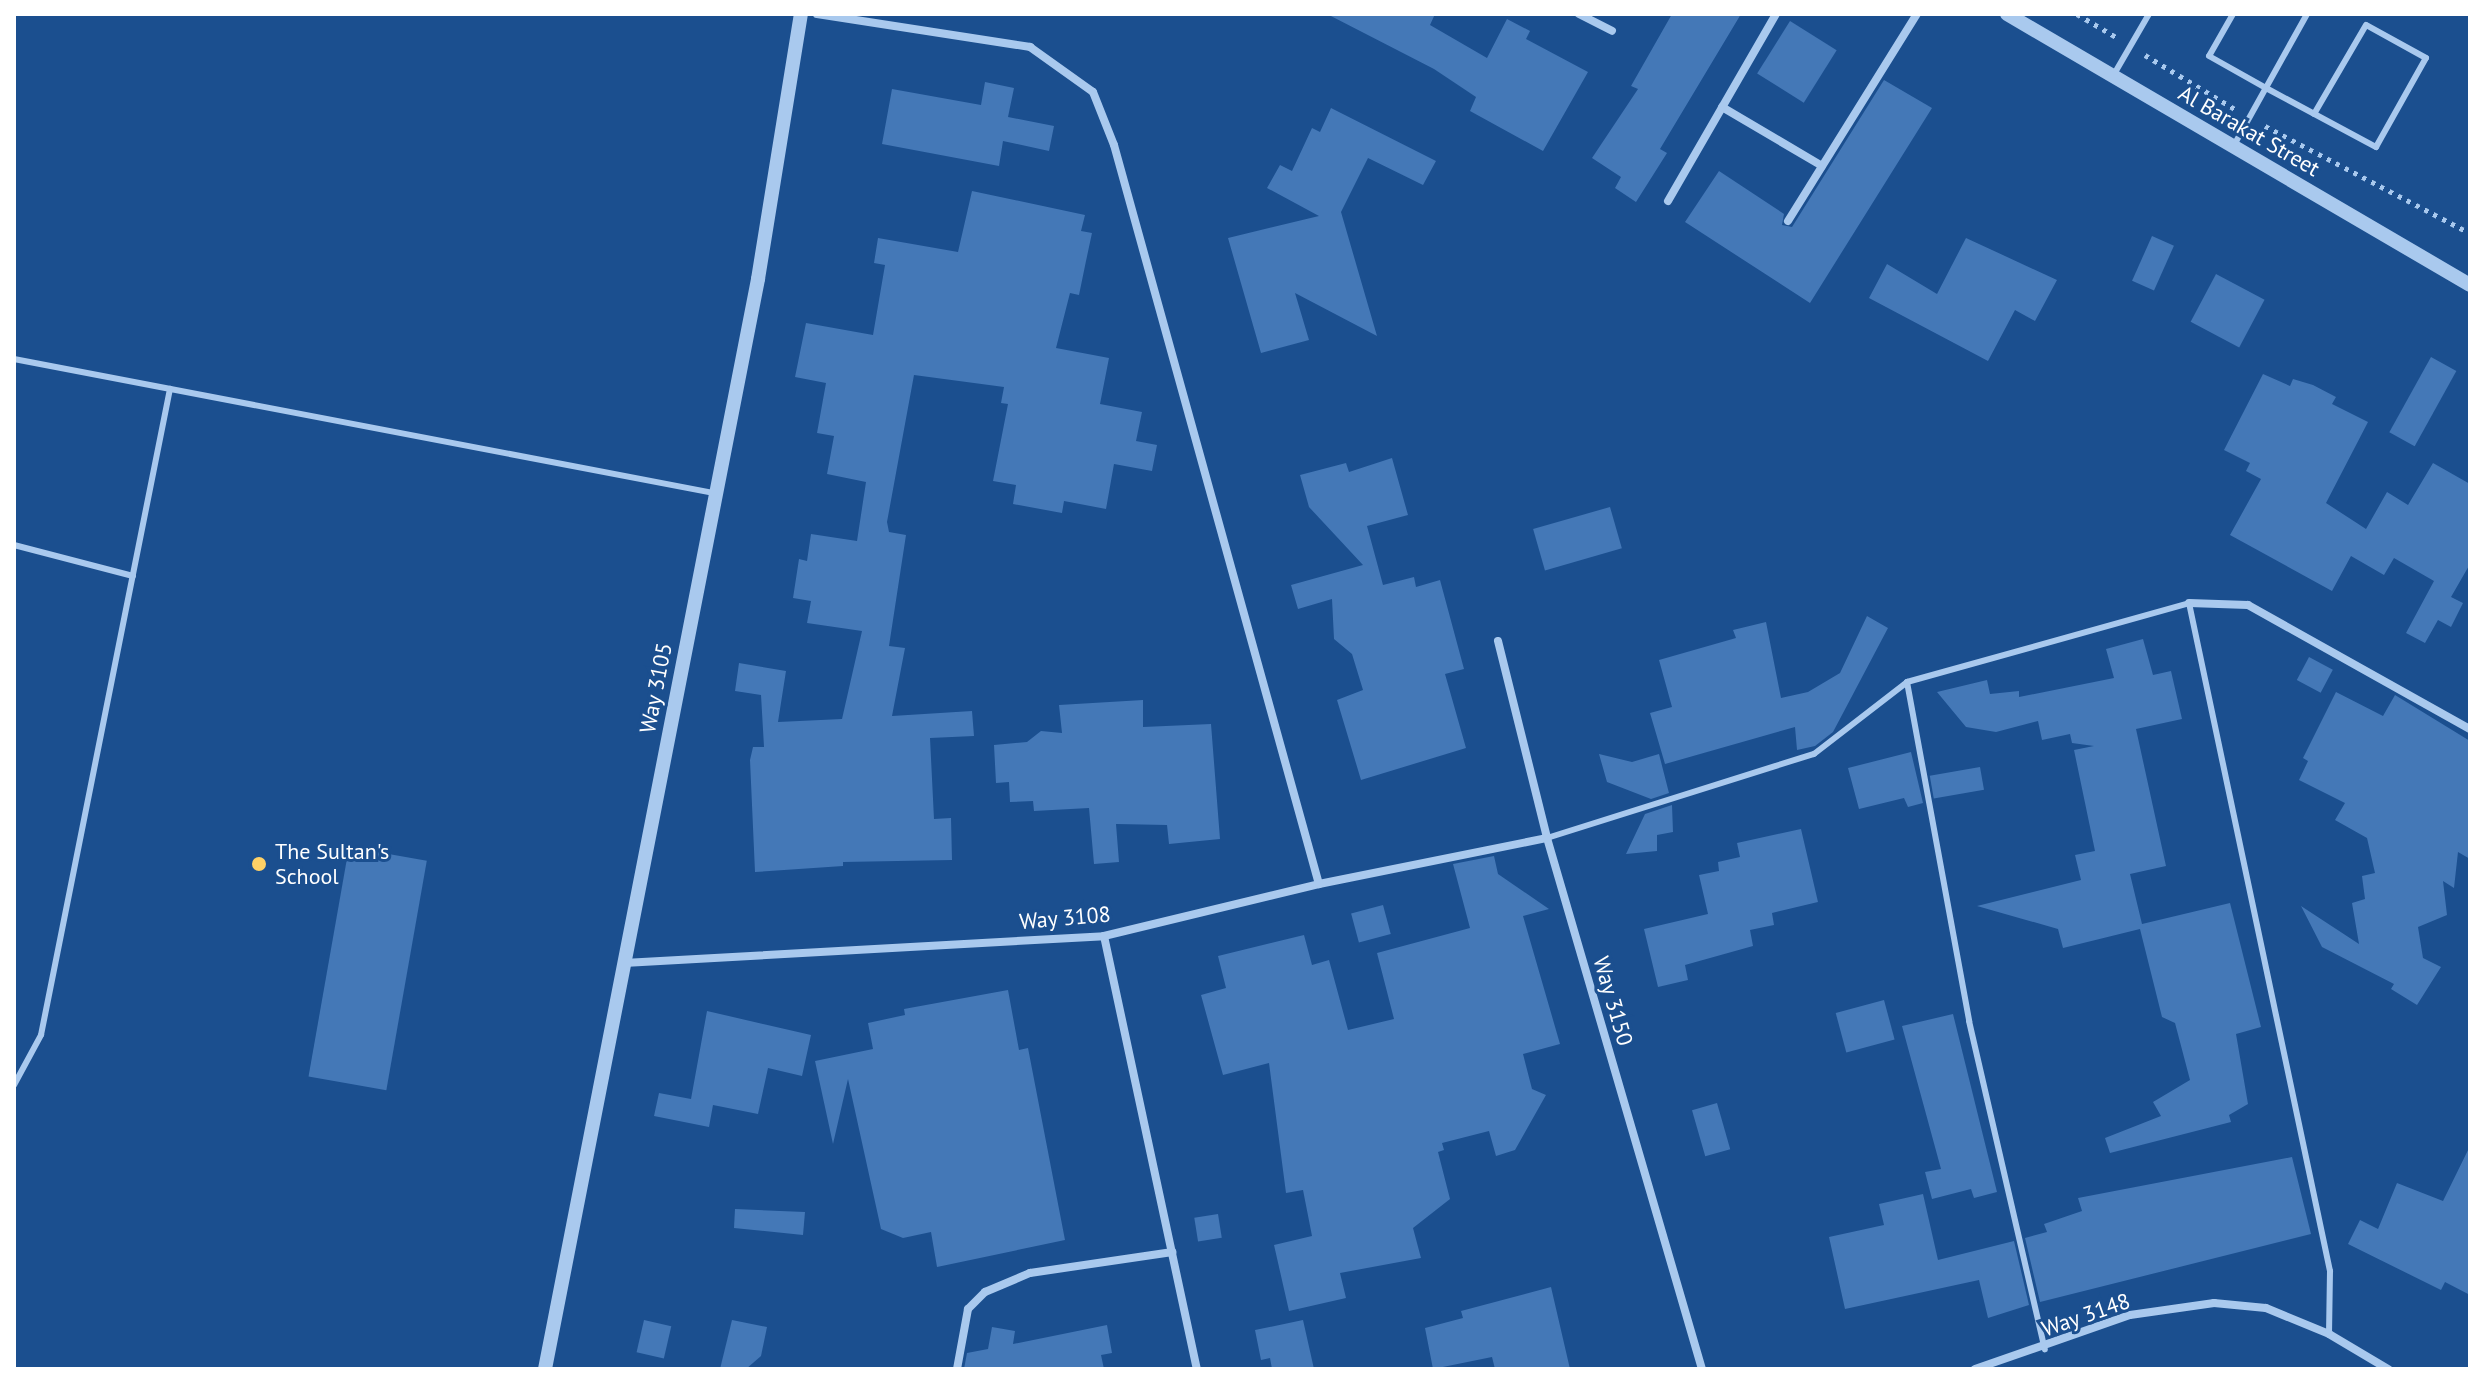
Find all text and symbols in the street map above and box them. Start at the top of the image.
street label: Al Barakat Street [2174,80,2324,182]
street label: Way 3105 [634,640,678,736]
place label: The Sultan's School [275,838,389,890]
marker: The Sultan's School [250,855,268,873]
street label: Way 3108 [1018,901,1112,935]
street label: Way 3150 [1588,953,1638,1049]
street label: Way 3148 [2038,1287,2134,1343]

